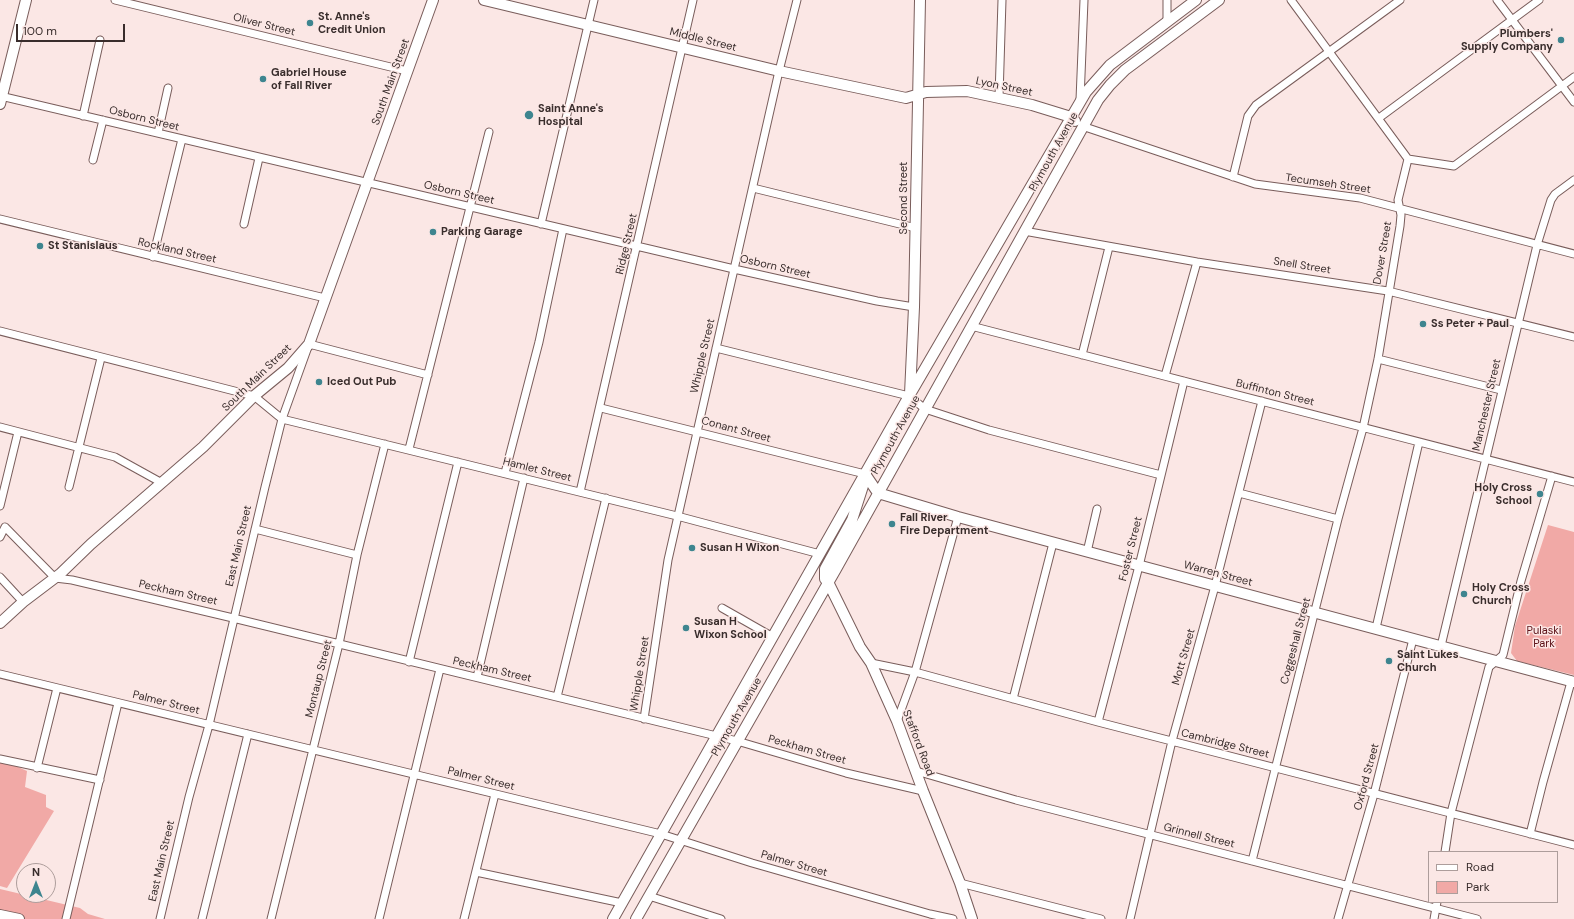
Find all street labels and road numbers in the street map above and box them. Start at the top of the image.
street label: Oliver Street [232,11,296,39]
street label: Middle Street [668,25,738,55]
street label: South Main Street [369,37,413,127]
street label: Lyon Street [974,75,1034,99]
street label: Osborn Street [108,104,180,134]
street label: Plymouth Avenue [1027,110,1081,194]
street label: Second Street [897,162,911,234]
street label: Tecumseh Street [1284,171,1372,197]
street label: Osborn Street [422,178,496,208]
street label: Ridge Street [614,212,640,276]
street label: Dover Street [1371,220,1395,286]
street label: Rockland Street [136,236,218,266]
street label: Osborn Street [738,252,812,282]
street label: Snell Street [1272,255,1332,277]
street label: Whipple Street [688,317,718,395]
street label: South Main Street [220,342,294,414]
street label: Manchester Street [1470,358,1504,452]
street label: Buffinton Street [1234,377,1316,409]
street label: Plymouth Avenue [869,393,923,477]
street label: Conant Street [700,414,772,446]
street label: Hamlet Street [501,455,573,485]
street label: East Main Street [223,504,255,588]
street label: Foster Street [1117,515,1145,583]
street label: Warren Street [1182,558,1254,590]
street label: Peckham Street [137,578,219,608]
street label: Coggeshall Street [1278,596,1314,686]
street label: Mott Street [1170,627,1198,687]
street label: Whipple Street [628,635,652,713]
street label: Montaup Street [303,639,335,719]
street label: Peckham Street [451,655,533,685]
street label: Plymouth Avenue [709,675,765,759]
street label: Palmer Street [131,688,201,718]
street label: Stafford Road [899,708,937,778]
street label: Cambridge Street [1180,727,1270,761]
street label: Peckham Street [767,733,847,767]
street label: Oxford Street [1352,742,1382,812]
street label: Palmer Street [446,764,516,794]
street label: East Main Street [146,819,178,903]
street label: Grinnell Street [1162,821,1236,851]
street label: Palmer Street [759,848,829,880]

